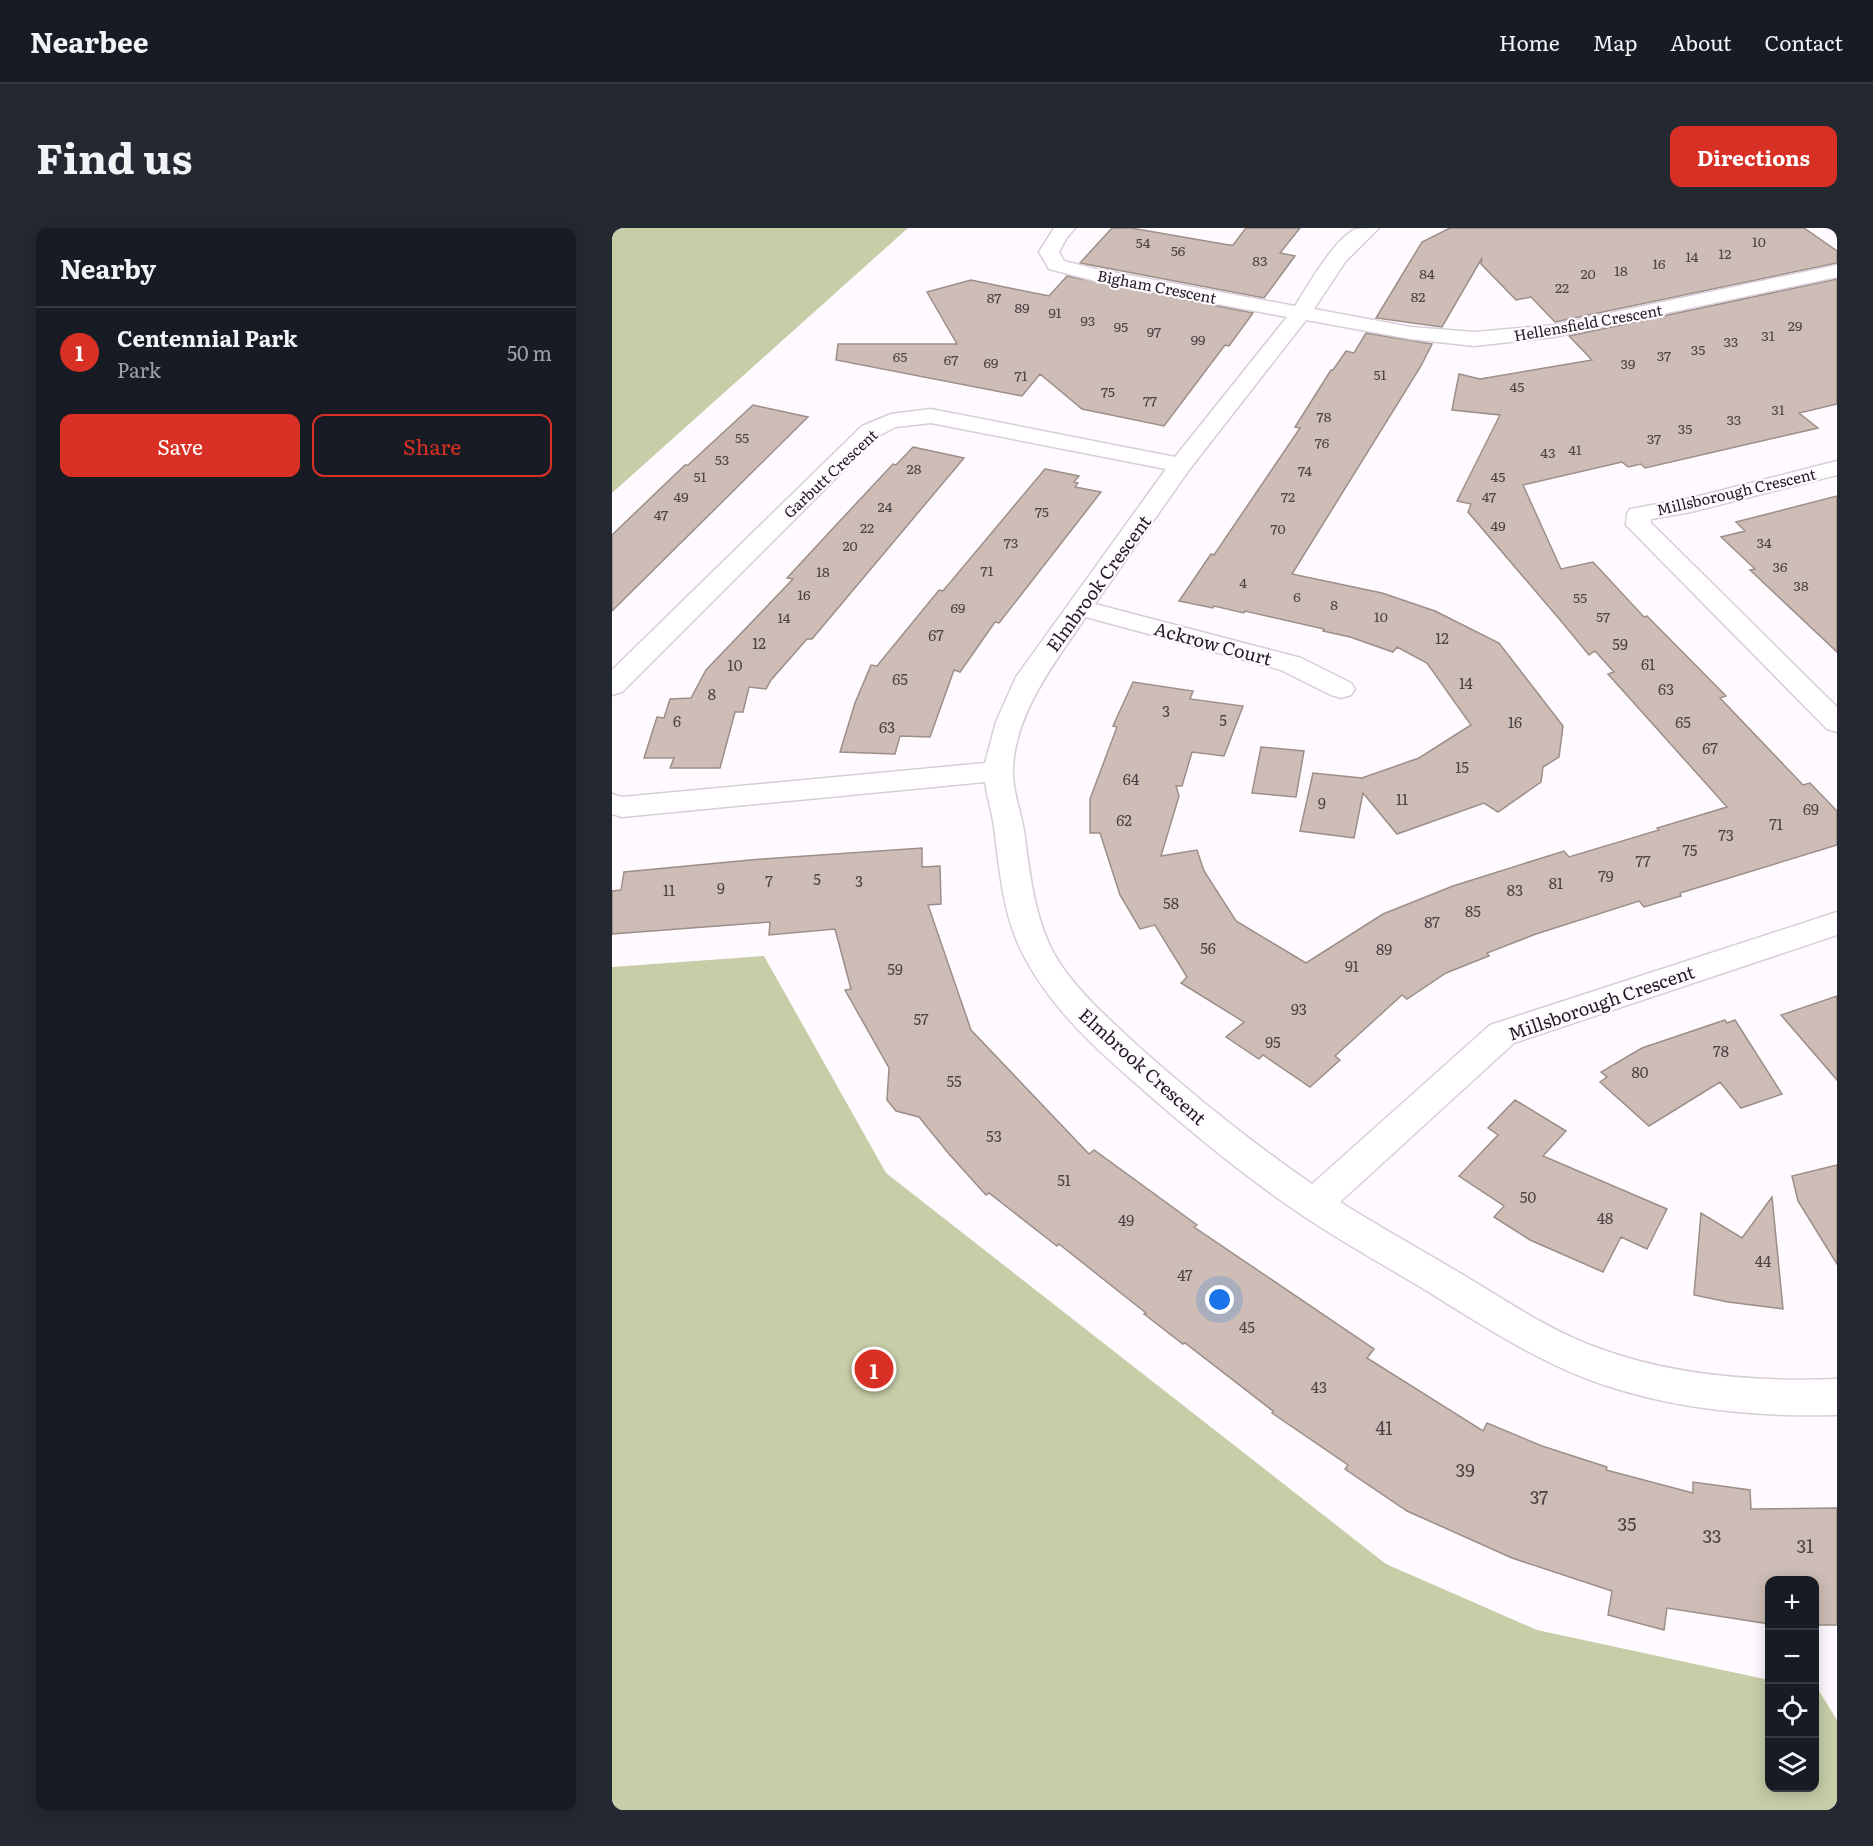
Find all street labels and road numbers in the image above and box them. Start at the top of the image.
street label: Bigham Crescent [1095,263,1219,309]
street label: Hellensfield Crescent [1512,298,1664,346]
street label: Garbutt Crescent [778,423,882,523]
street label: Millsborough Crescent [1654,461,1818,521]
street label: Elmbrook Crescent [1039,508,1157,657]
street label: Ackrow Court [1151,614,1276,672]
street label: Millsborough Crescent [1504,957,1698,1047]
street label: Elmbrook Crescent [1073,1001,1213,1131]

